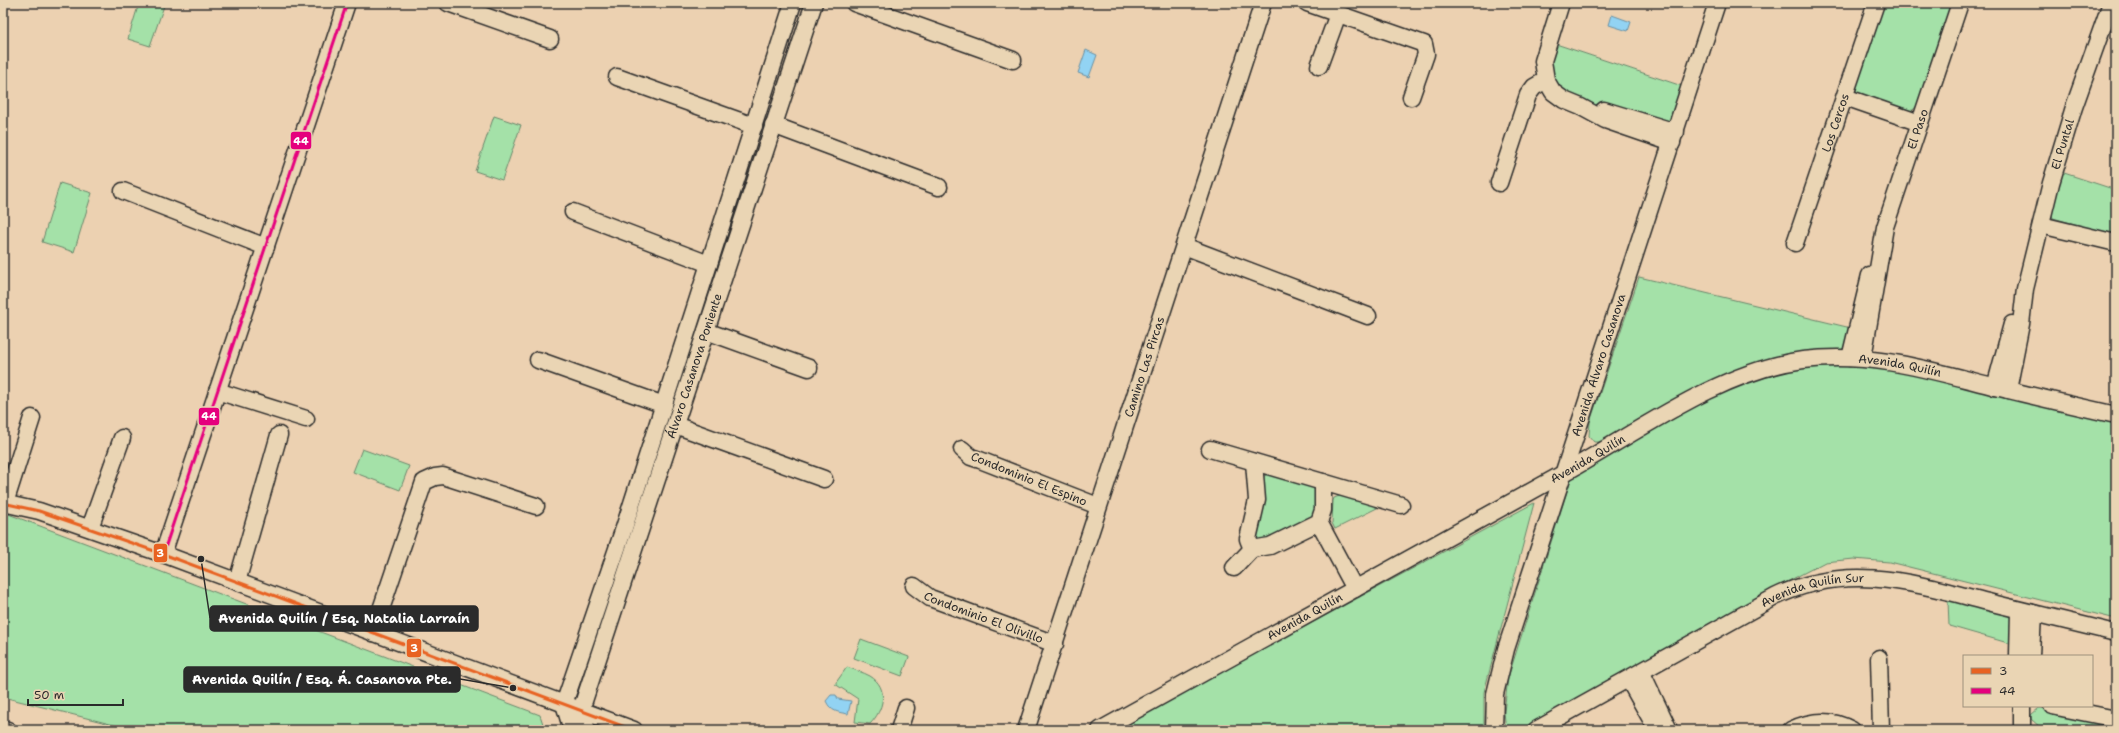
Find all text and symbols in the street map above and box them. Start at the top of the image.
street label: Los Cercos [1818,91,1853,154]
street label: El Paso [1904,107,1932,152]
street label: El Puntal [2048,117,2078,172]
line badge: 44 [290,131,312,150]
text: 44 [293,134,309,149]
street label: Álvaro Casanova Poniente [663,291,726,441]
street label: Avenida Álvaro Casanova [1568,291,1630,438]
street label: Camino Las Pircas [1121,314,1168,419]
street label: Avenida Quilín [1858,351,1943,381]
line badge: 44 [198,407,220,426]
text: 44 [201,409,217,424]
street label: Avenida Quilín [1548,431,1628,487]
street label: Condominio El Espino [968,448,1090,510]
line badge: 3 [153,543,168,563]
text: 3 [156,546,164,561]
street label: Avenida Quilín Sur [1758,570,1865,611]
street label: Condominio El Olivillo [920,588,1046,647]
street label: Avenida Quilín [1264,589,1345,644]
callout: Avenida Quilín / Esq. Natalia Larraín [210,606,478,631]
text: Avenida Quilín / Esq. Natalia Larraín [218,610,470,627]
line badge: 3 [406,638,422,658]
text: 3 [410,641,418,656]
legend [1963,655,2093,707]
text: 3 [1999,663,2007,679]
callout: Avenida Quilín / Esq. Á. Casanova Pte. [184,667,460,692]
text: Avenida Quilín / Esq. Á. Casanova Pte. [192,670,452,688]
scale bar [28,681,123,707]
text: 44 [1999,683,2015,699]
text: 50 m [34,687,64,703]

